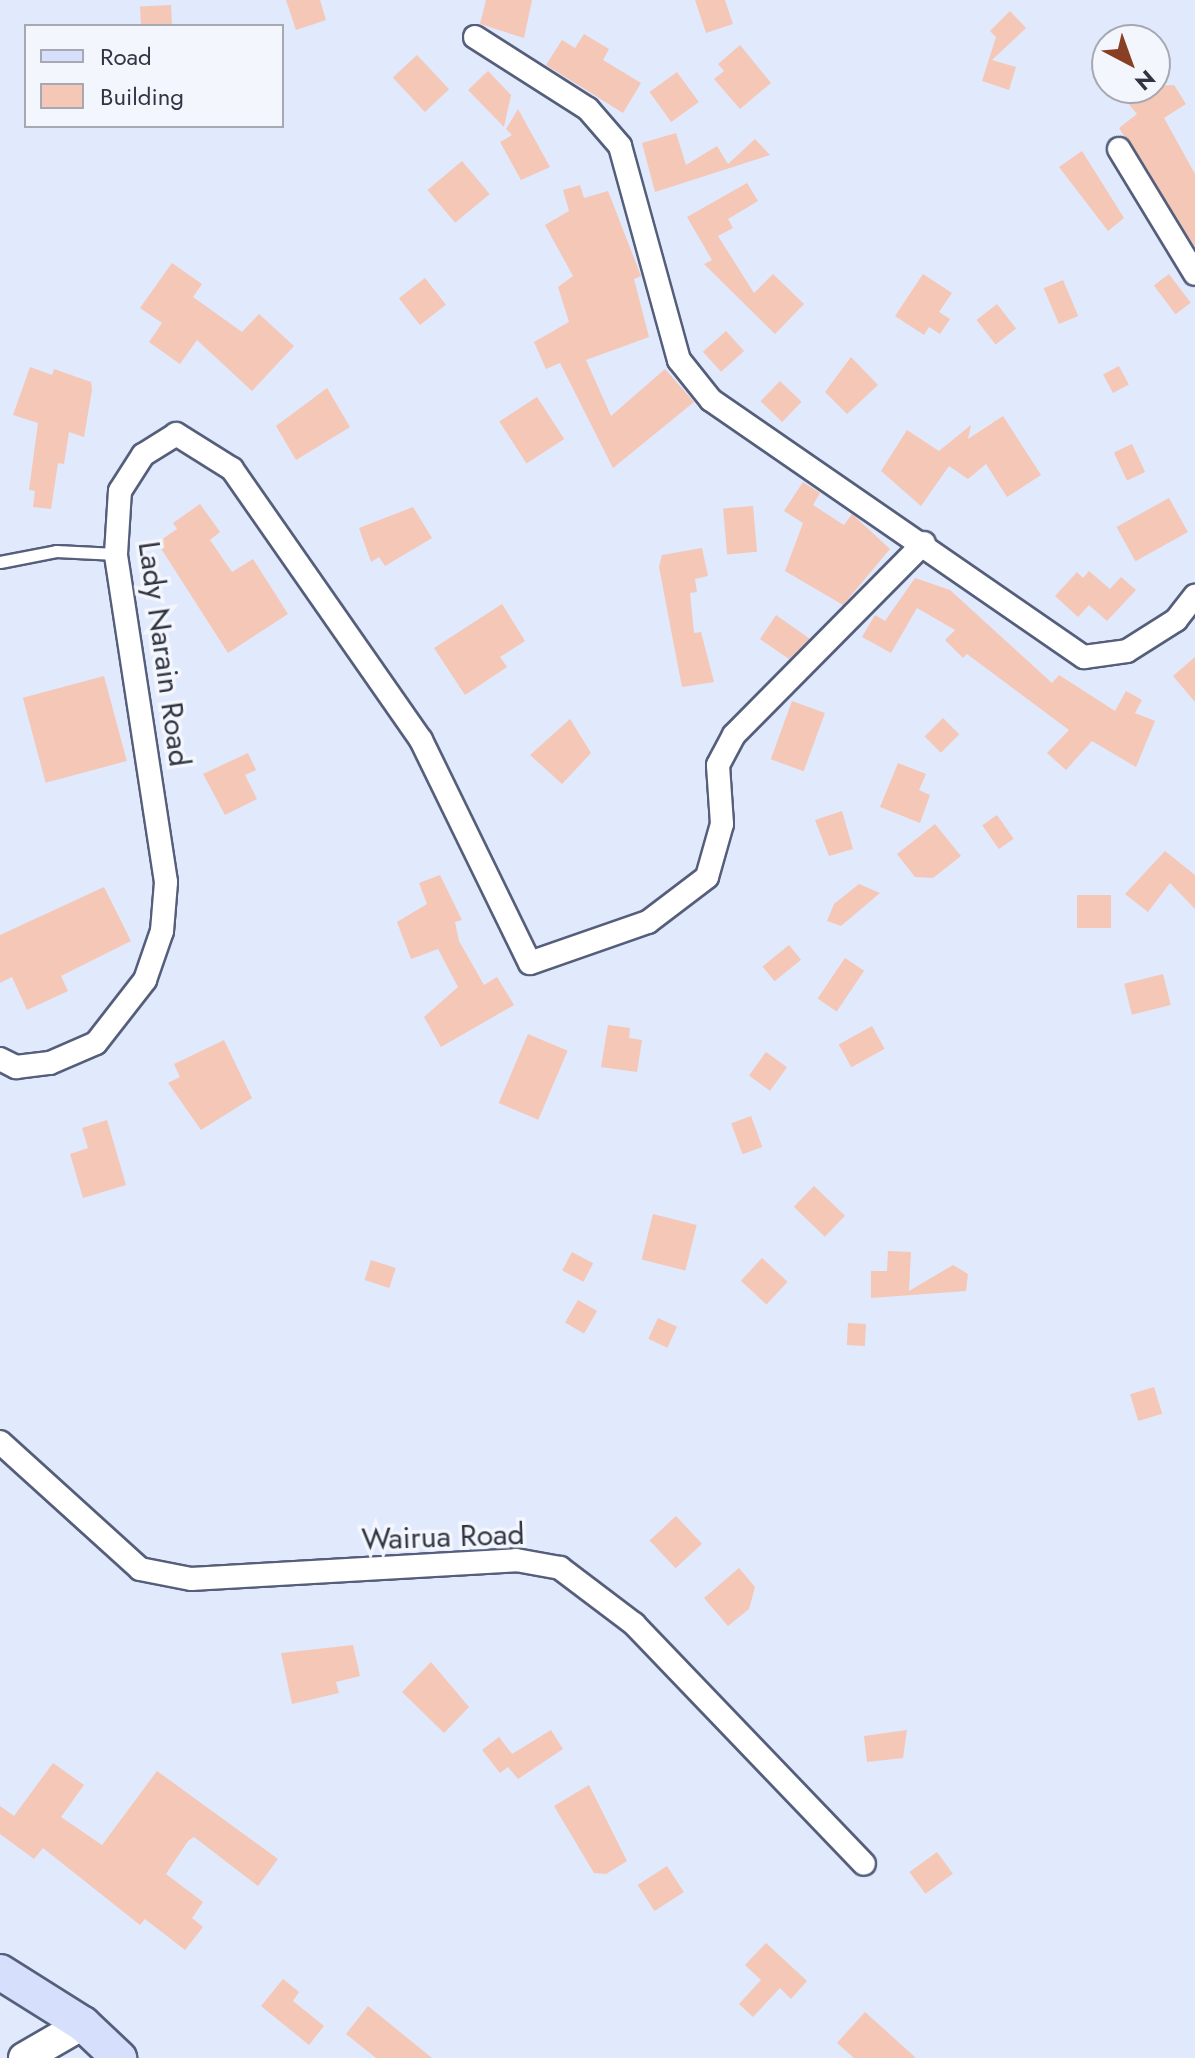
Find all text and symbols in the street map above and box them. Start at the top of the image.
legend [24,24,284,128]
north arrow [1091,24,1171,104]
text: Road [100,39,152,74]
text: N [1128,63,1163,98]
text: Building [100,79,184,114]
street label: Lady Narain Road [130,539,198,769]
street label: Wairua Road [361,1516,525,1558]

